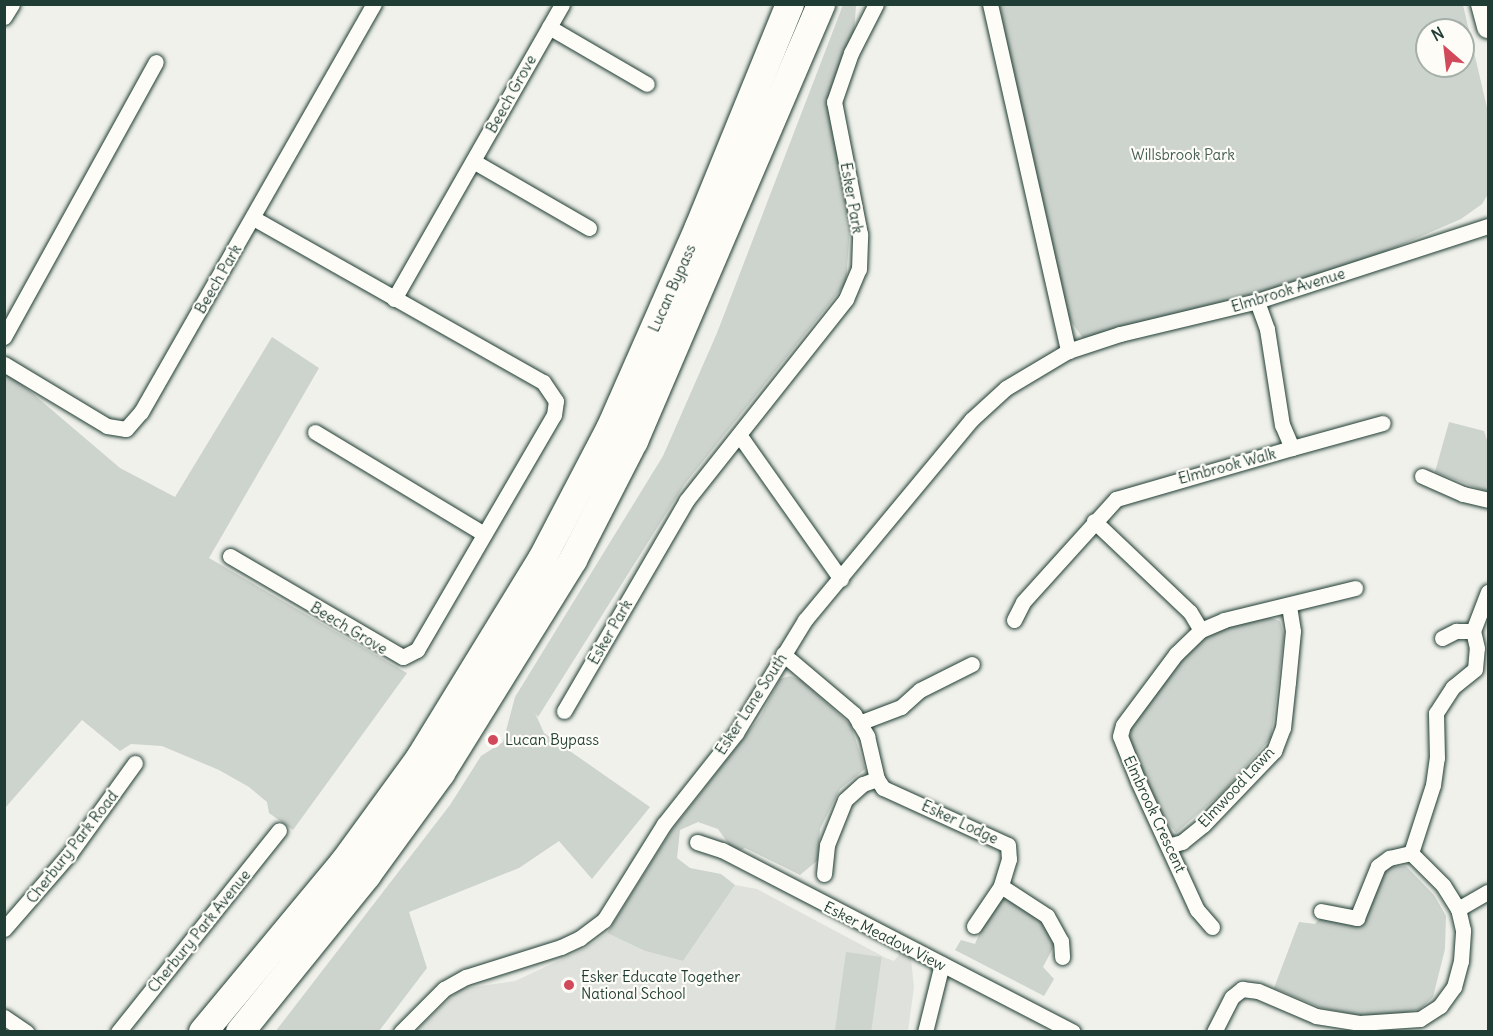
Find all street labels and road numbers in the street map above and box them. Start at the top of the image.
street label: Beech Grove [482,52,540,136]
street label: Esker Park [837,161,867,235]
street label: Beech Park [191,241,245,317]
street label: Lucan Bypass [645,241,699,335]
street label: Elmbrook Avenue [1229,264,1347,316]
street label: Elmbrook Walk [1176,444,1278,488]
street label: Esker Park [584,596,636,668]
street label: Beech Grove [307,598,391,658]
street label: Esker Lane South [712,650,790,758]
street label: Elmwood Lawn [1194,743,1278,831]
street label: Elmbrook Crescent [1120,753,1190,875]
street label: Cherbury Park Road [23,787,121,907]
street label: Esker Lodge [919,796,1001,848]
street label: Cherbury Park Avenue [144,866,254,996]
street label: Esker Meadow View [821,897,949,975]

